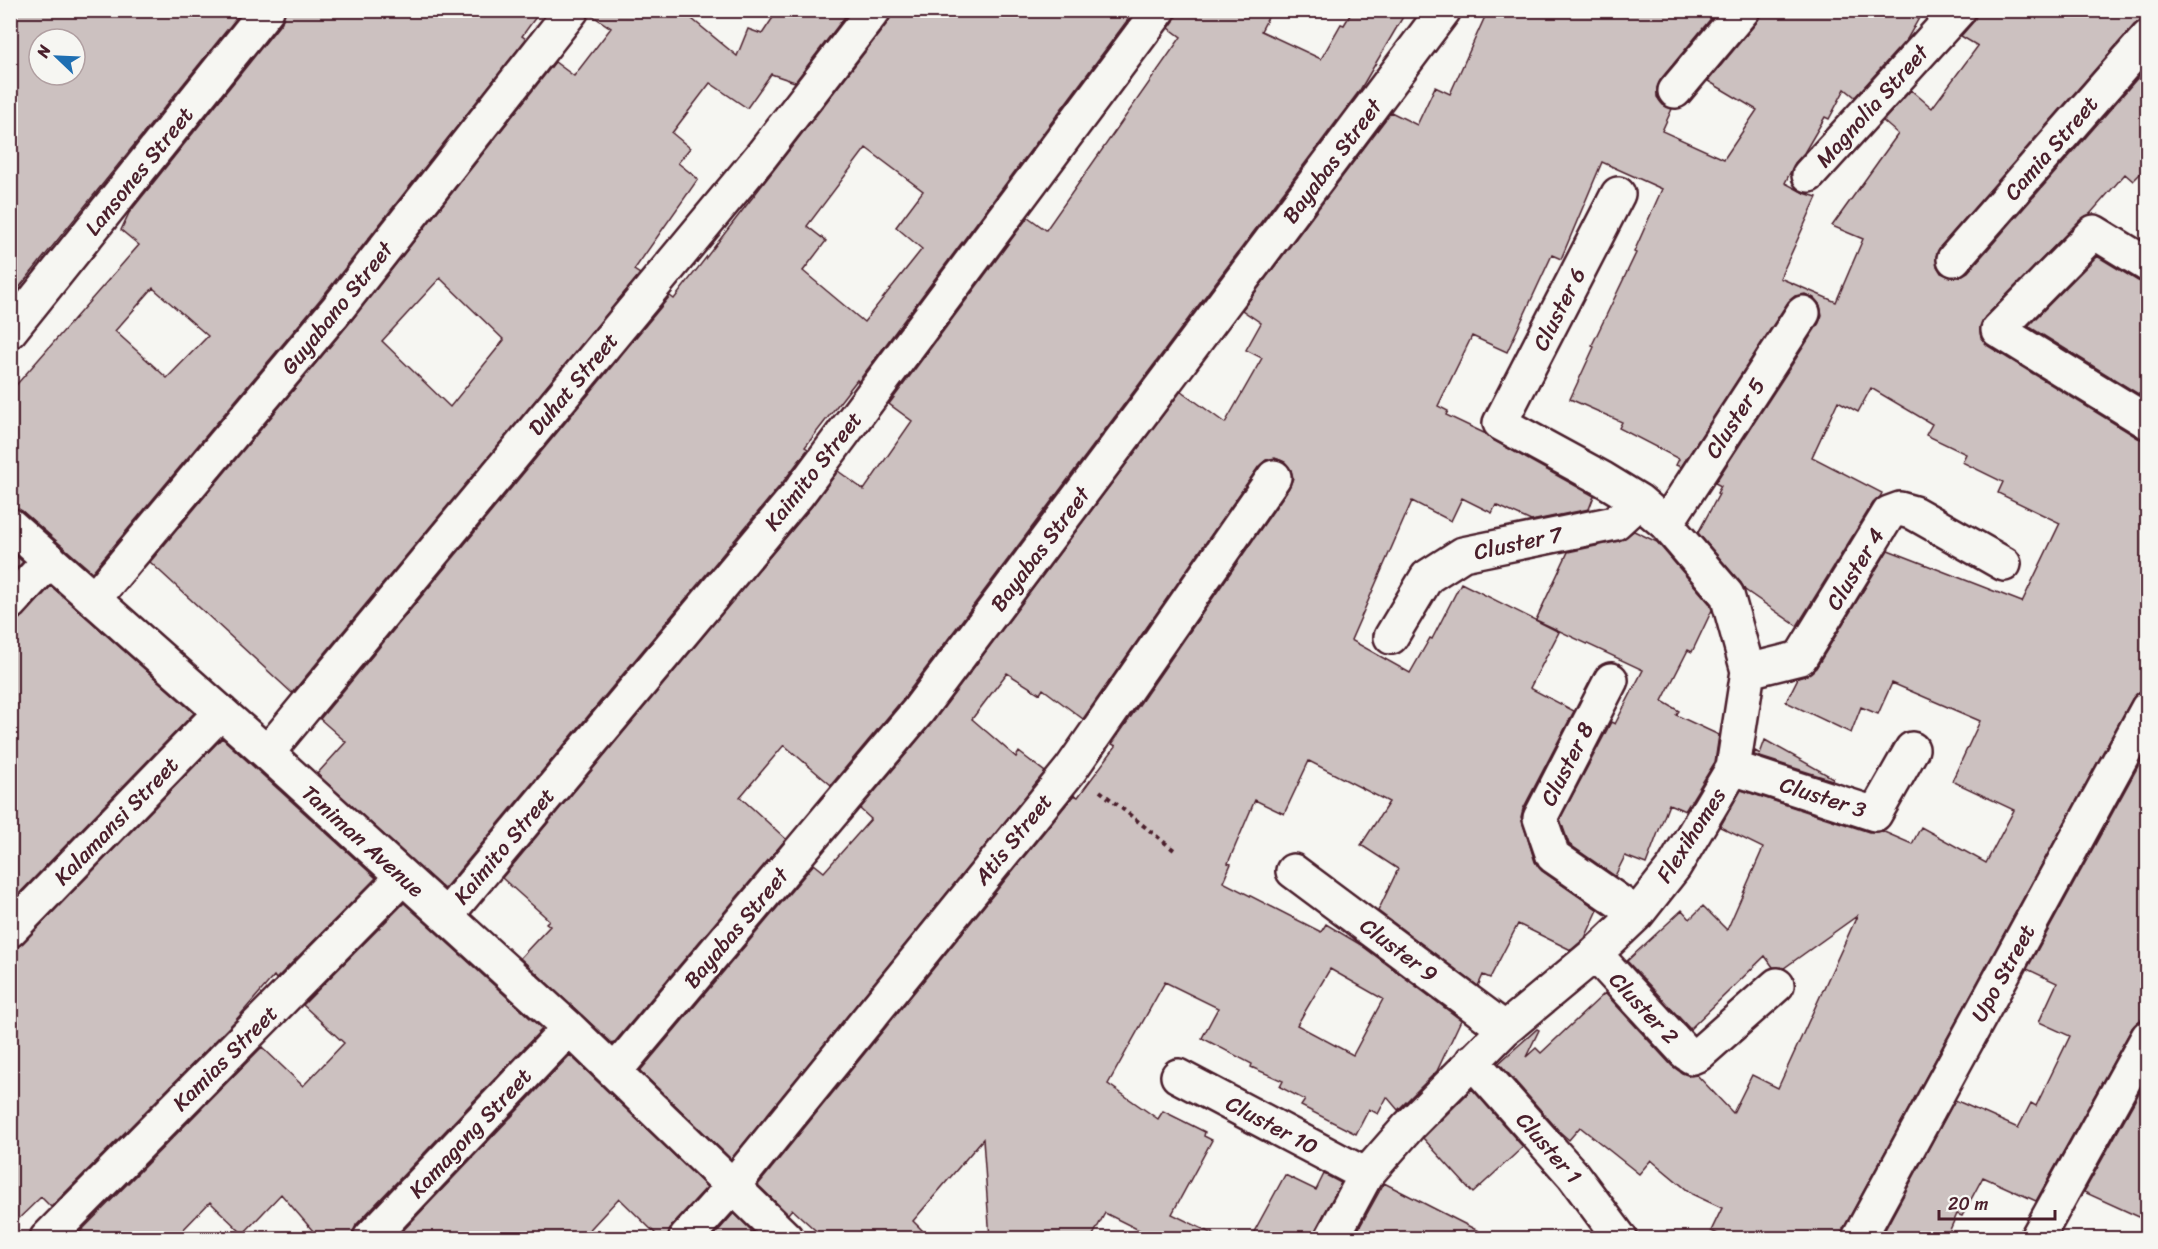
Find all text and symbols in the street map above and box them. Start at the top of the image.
north arrow [27,27,87,87]
street label: Magnolia Street [1805,34,1939,177]
text: N [28,40,60,63]
street label: Camia Street [1994,86,2108,210]
street label: Bayabas Street [1272,89,1393,232]
street label: Lansones Street [74,97,204,244]
street label: Guyabano Street [271,232,404,384]
street label: Cluster 6 [1521,260,1597,358]
street label: Duhat Street [518,323,629,445]
street label: Cluster 5 [1694,370,1776,466]
street label: Kaimito Street [754,402,873,539]
street label: Bayabas Street [980,477,1101,620]
street label: Cluster 7 [1470,514,1567,571]
street label: Cluster 4 [1815,520,1895,618]
street label: Cluster 8 [1529,715,1605,813]
street label: Kalamansi Street [44,747,188,895]
street label: Cluster 3 [1775,765,1871,829]
street label: Taniman Avenue [292,775,434,908]
street label: Kaimito Street [443,778,565,913]
street label: Flexihomes [1645,779,1737,891]
street label: Atis Street [963,784,1063,894]
street label: Bayabas Street [673,858,800,998]
street label: Cluster 9 [1351,907,1447,993]
street label: Upo Street [1960,916,2046,1029]
street label: Cluster 2 [1599,962,1689,1054]
street label: Kamias Street [162,995,288,1121]
street label: Kamagong Street [399,1058,542,1208]
street label: Cluster 10 [1219,1084,1325,1166]
street label: Cluster 1 [1506,1103,1592,1193]
scale bar [1939,1183,2054,1221]
text: 20 m [1948,1188,1988,1220]

